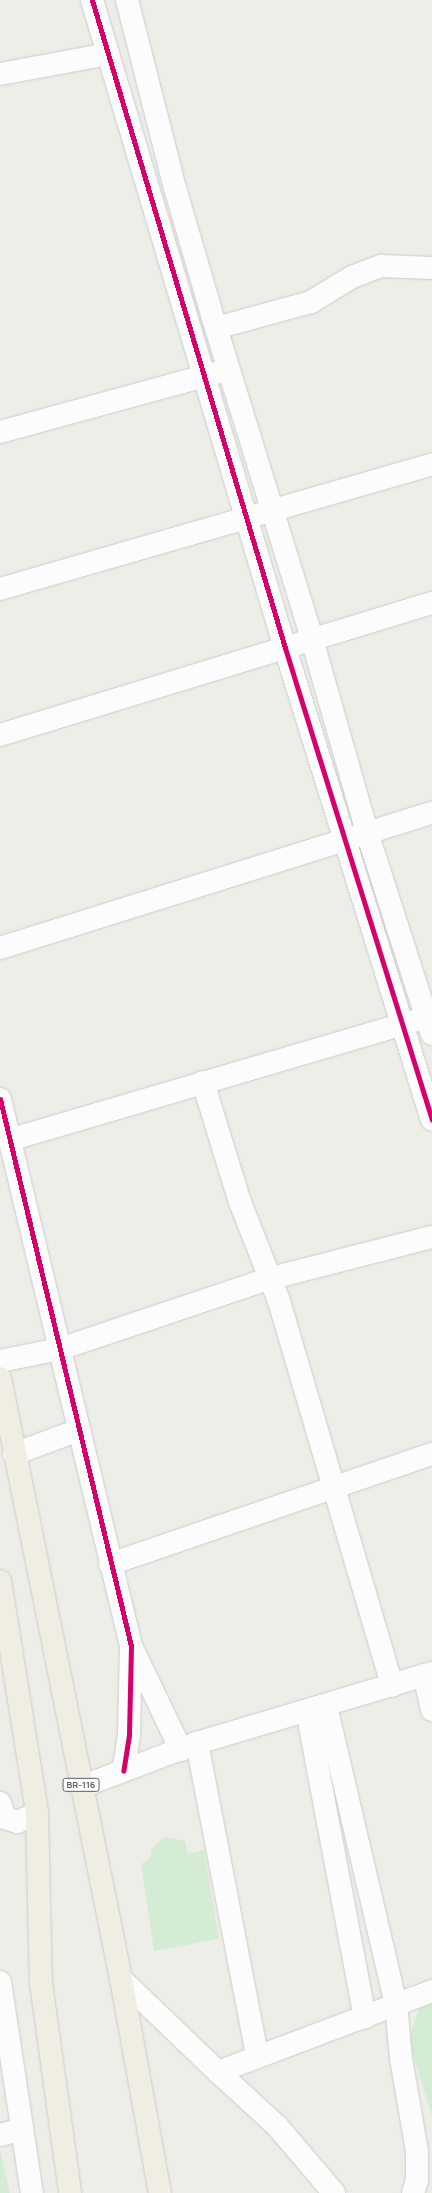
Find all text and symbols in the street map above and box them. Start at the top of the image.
road number: BR-116 [62,1778,100,1792]

